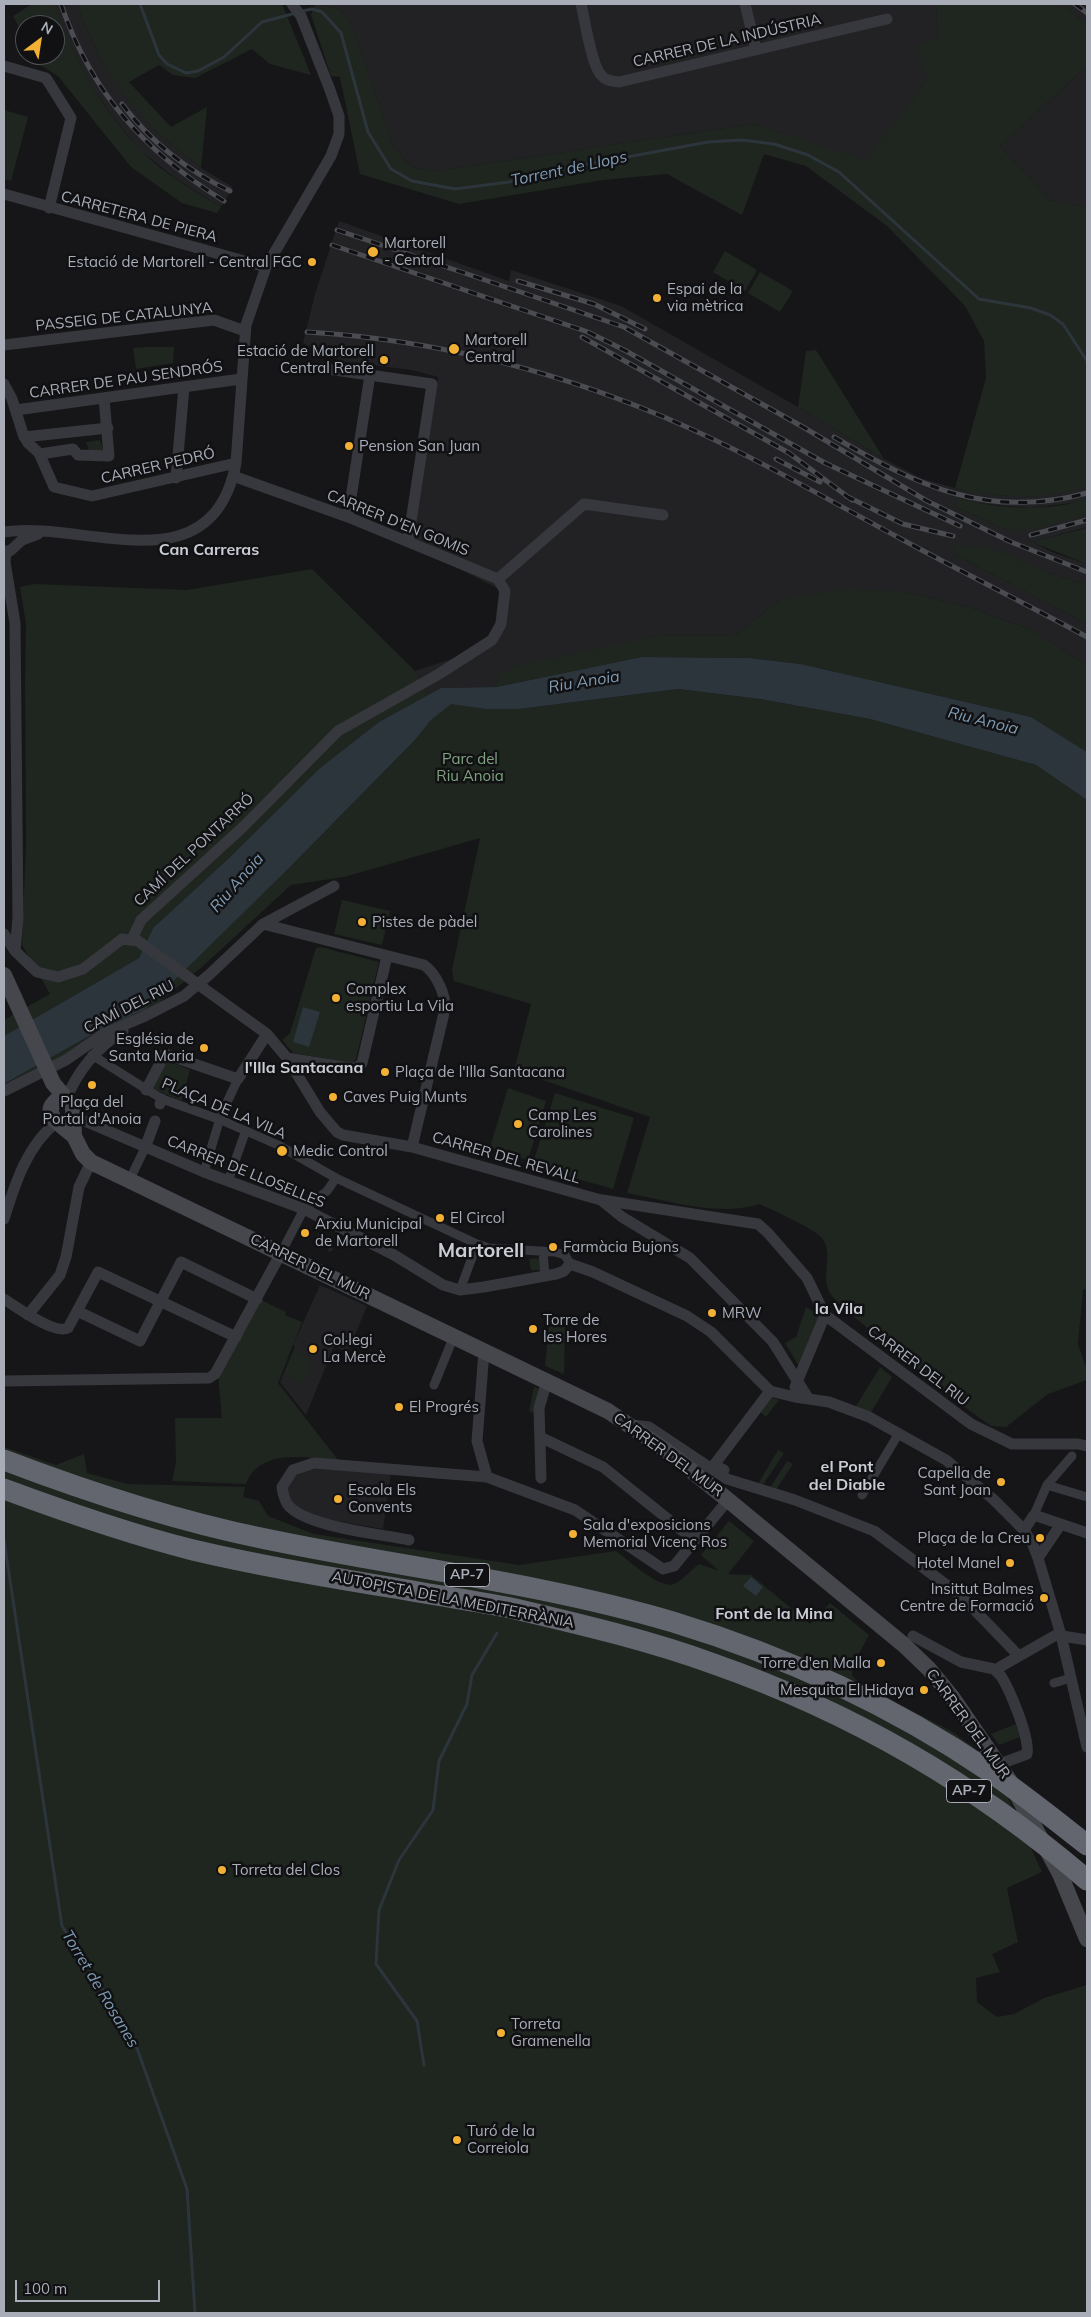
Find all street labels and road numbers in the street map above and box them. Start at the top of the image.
street label: CARRER DE LA INDÚSTRIA [631,11,823,71]
street label: CARRETERA DE PIERA [59,187,219,247]
street label: PASSEIG DE CATALUNYA [35,299,213,335]
street label: CARRER DE PAU SENDRÓS [28,358,224,402]
street label: CARRER PEDRÓ [99,444,217,488]
street label: CARRER D'EN GOMIS [324,486,472,560]
street label: CAMÍ DEL PONTARRÓ [130,790,258,910]
street label: CAMÍ DEL RIU [81,977,177,1037]
street label: PLAÇA DE LA VILA [159,1075,289,1143]
street label: CARRER DEL REVALL [430,1128,582,1188]
street label: CARRER DE LLOSELLES [164,1132,328,1212]
street label: CARRER DEL MUR [247,1230,373,1304]
street label: CARRER DEL RIU [864,1322,972,1410]
street label: CARRER DEL MUR [610,1409,726,1501]
road number: AP-7 [444,1564,490,1586]
street label: AUTOPISTA DE LA MEDITERRÀNIA [330,1568,576,1632]
street label: CARRER DEL MUR [922,1666,1014,1782]
road number: AP-7 [946,1780,992,1802]

